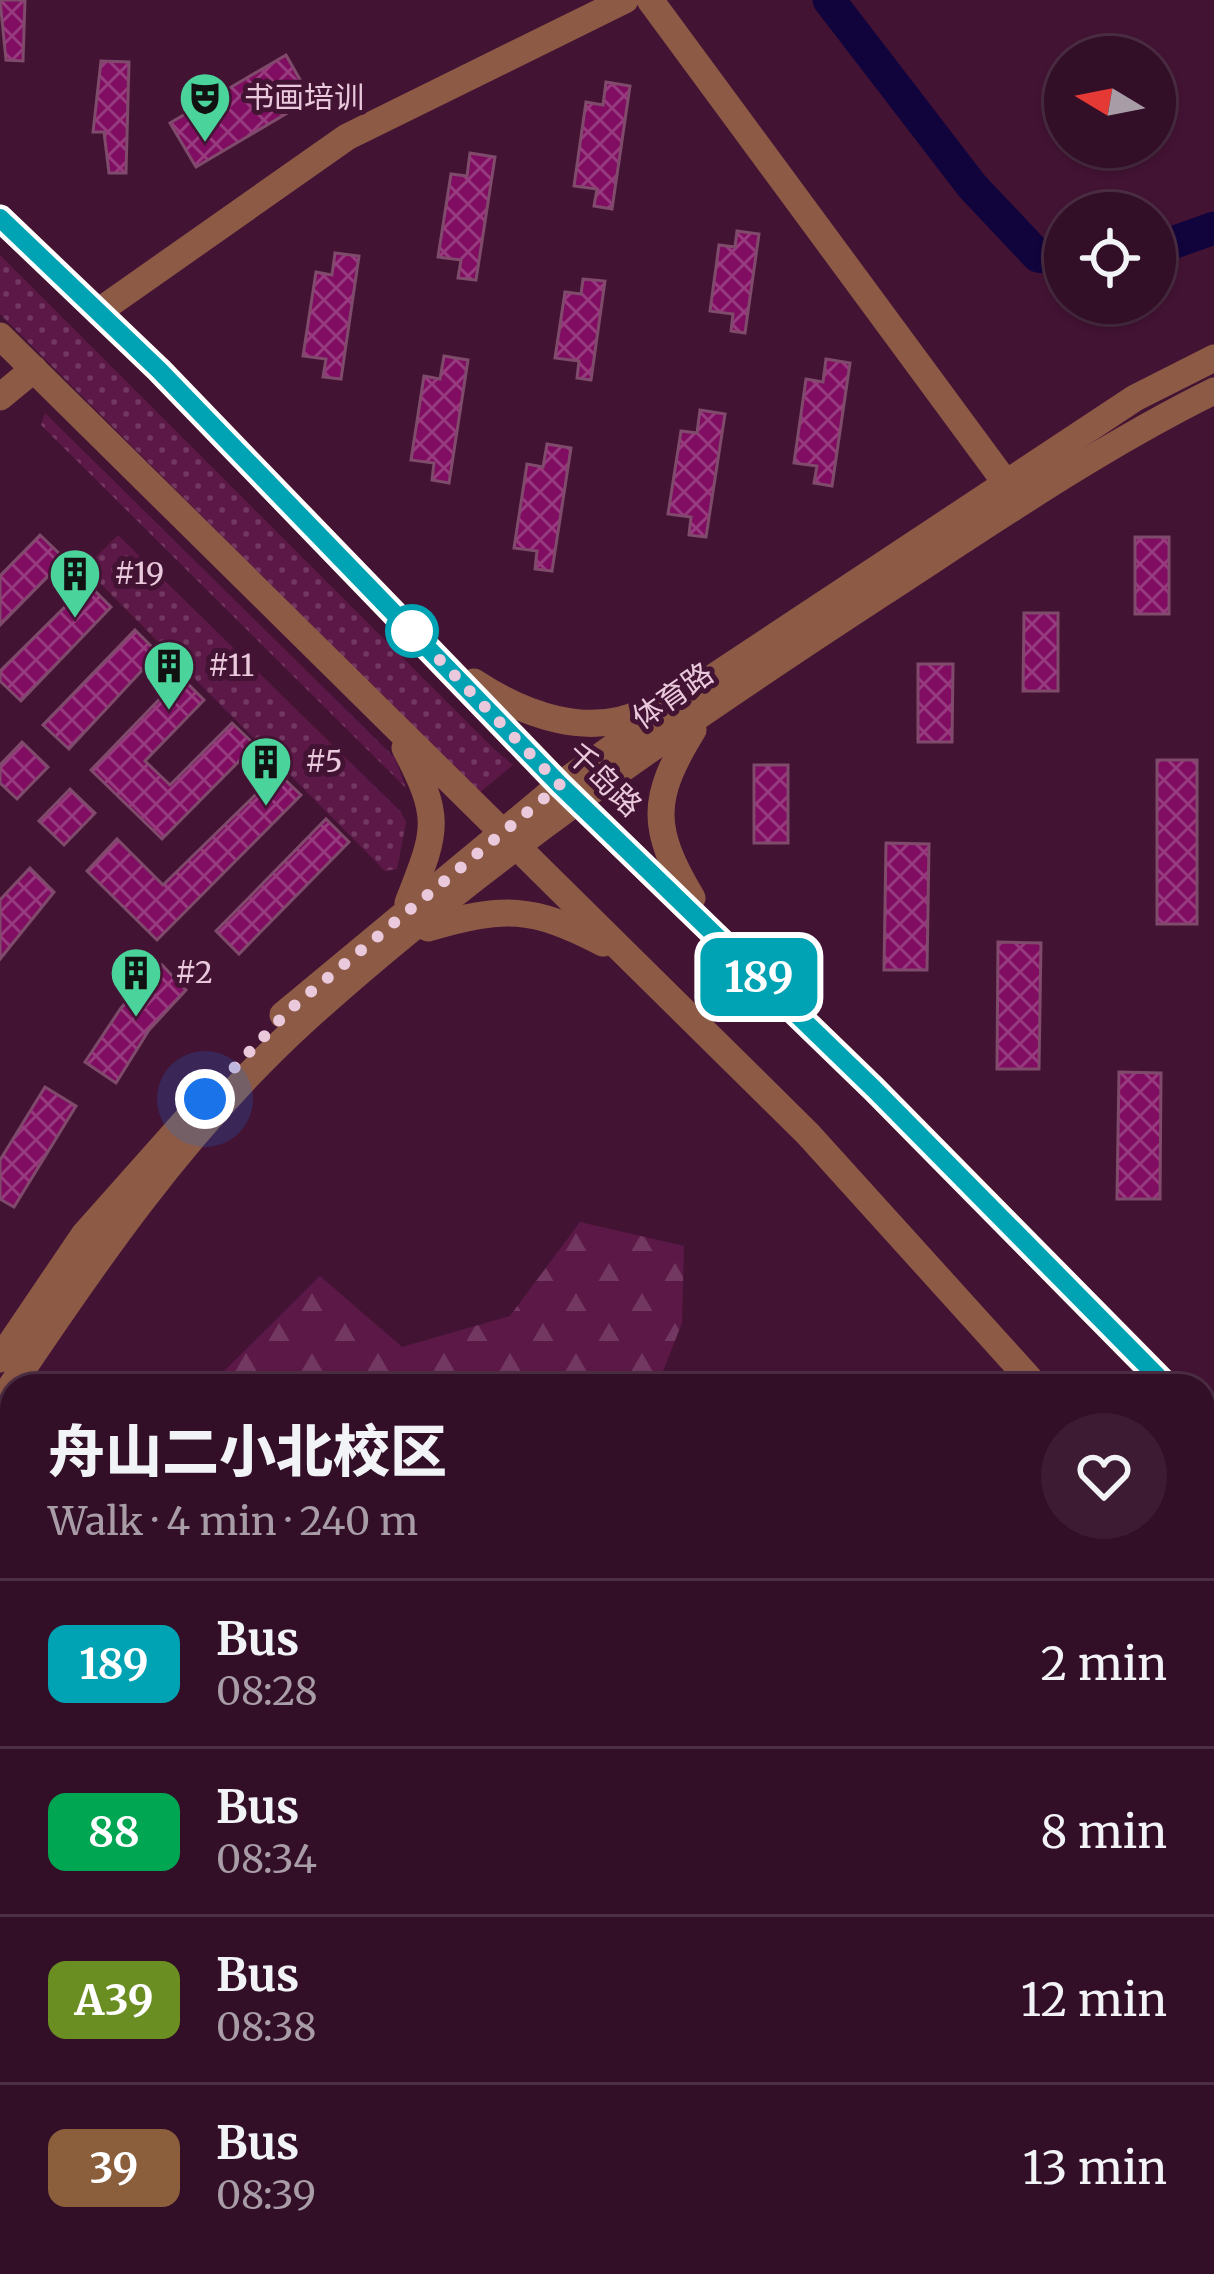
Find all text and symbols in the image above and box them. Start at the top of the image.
north arrow [1044,36,1176,168]
map controls [1044,36,1176,324]
theatre icon: 书画培训 [177,70,233,144]
place label: 书画培训 [244,78,364,116]
button: locate [1044,192,1176,324]
building icon: #19 [47,546,103,620]
place label: #19 [114,554,164,592]
unlabelled marker [387,606,437,656]
building icon: #11 [141,638,197,712]
place label: #11 [208,646,254,684]
street label: 体育路 [625,654,720,737]
building icon: #5 [238,734,294,808]
street label: 千岛路 [559,734,650,824]
place label: #5 [305,742,343,780]
line badge: 189 [690,938,828,1016]
building icon: #2 [108,945,164,1019]
text: 189 [724,951,794,1003]
place label: #2 [175,953,213,991]
your location [175,1069,235,1129]
button: heart [1041,1413,1167,1539]
text: 舟山二小北校区 [48,1416,447,1488]
text: Walk · 4 min · 240 m [48,1497,418,1546]
text: Bus [216,1611,299,1667]
text: 2 min [1041,1636,1167,1692]
text: 189 [79,1638,149,1690]
text: 08:28 [216,1667,318,1716]
text: Bus [216,1779,299,1835]
text: 8 min [1041,1804,1167,1860]
text: 88 [88,1806,140,1858]
text: 08:34 [216,1835,317,1884]
text: Bus [216,1947,299,2003]
text: 12 min [1021,1972,1167,2028]
text: A39 [74,1974,154,2026]
text: 08:38 [216,2003,316,2052]
text: Bus [216,2115,299,2171]
text: 13 min [1022,2140,1167,2196]
text: 39 [90,2142,138,2194]
text: 08:39 [216,2171,316,2220]

